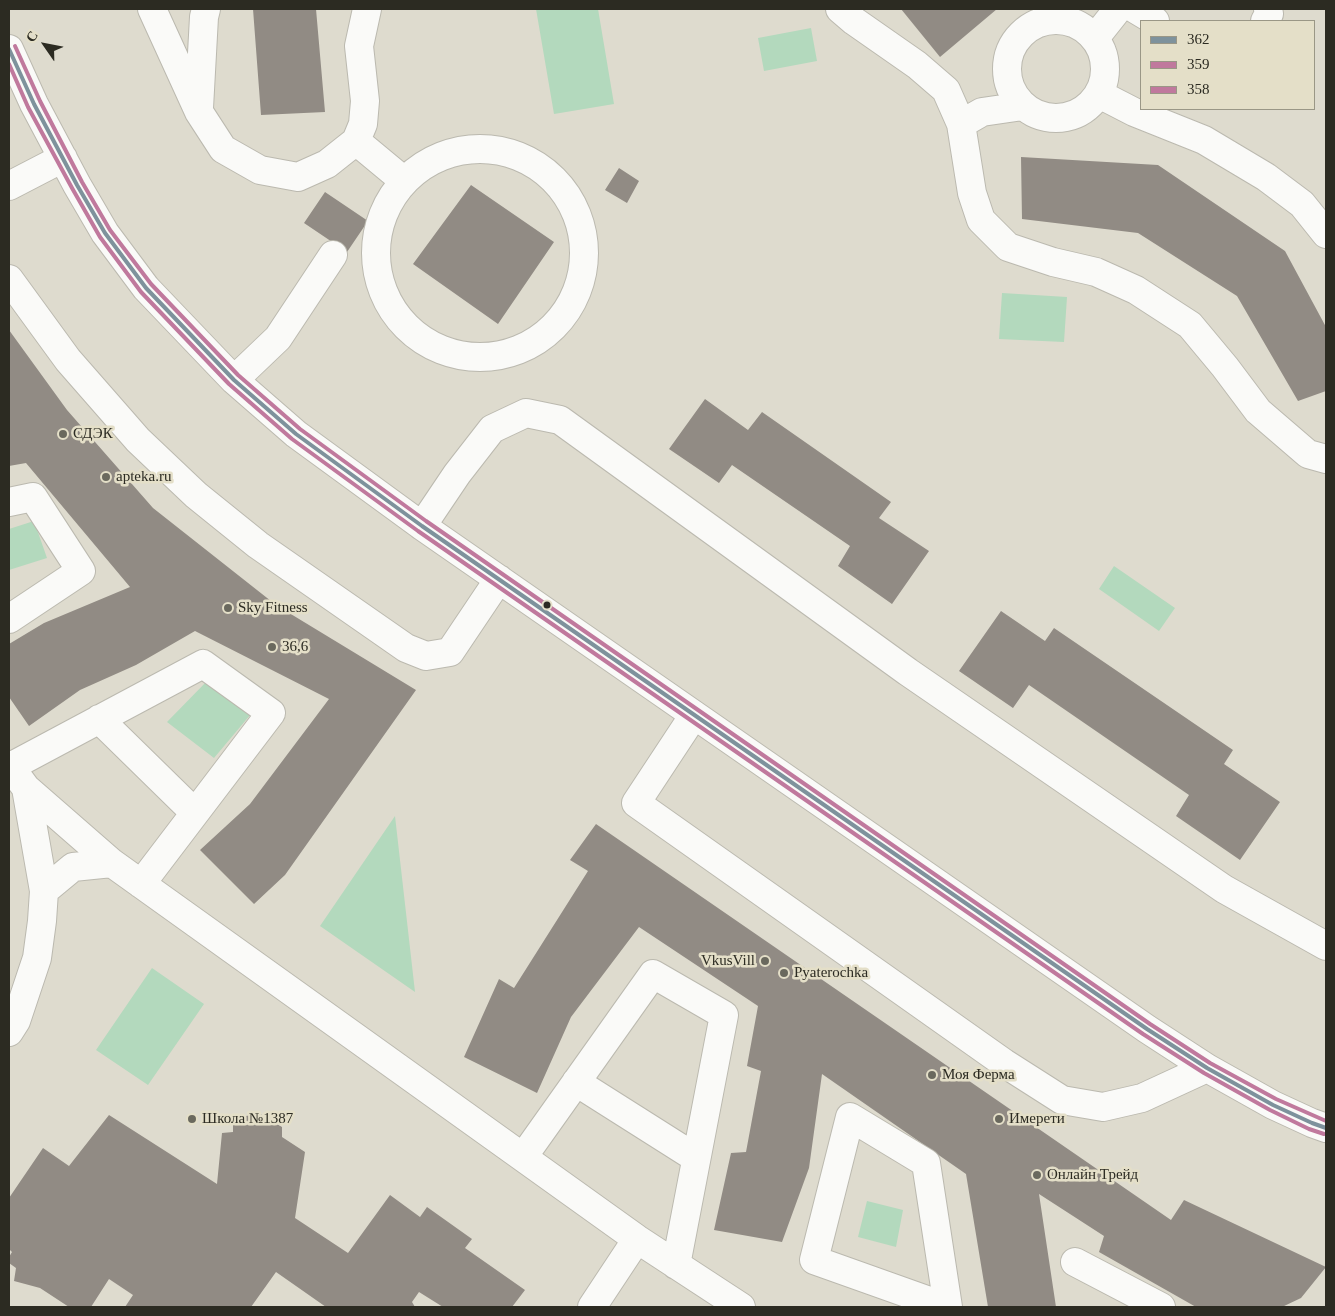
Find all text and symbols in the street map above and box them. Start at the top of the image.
north arrow [20,20,70,70]
legend [1140,20,1315,110]
text: С [23,28,41,45]
text: 362 [1187,31,1210,47]
text: 359 [1187,56,1210,72]
text: 358 [1187,81,1210,97]
place label: СДЭК [73,425,113,443]
marker: СДЭК [57,428,69,440]
place label: apteka.ru [116,468,171,486]
marker: apteka.ru [100,471,112,483]
place label: Sky Fitness [238,599,308,617]
unlabelled marker [542,600,552,610]
marker: Sky Fitness [222,602,234,614]
place label: 36,6 [282,638,308,656]
marker: 36,6 [266,641,278,653]
place label: VkusVill [701,952,755,970]
marker: VkusVill [759,955,771,967]
place label: Pyaterochka [794,964,868,982]
marker: Pyaterochka [778,967,790,979]
place label: Моя Ферма [942,1066,1015,1084]
marker: Моя Ферма [926,1069,938,1081]
place label: Школа №1387 [202,1110,293,1128]
place label: Имерети [1009,1110,1065,1128]
marker: Школа №1387 [186,1113,198,1125]
marker: Имерети [993,1113,1005,1125]
place label: Онлайн Трейд [1047,1166,1138,1184]
marker: Онлайн Трейд [1031,1169,1043,1181]

